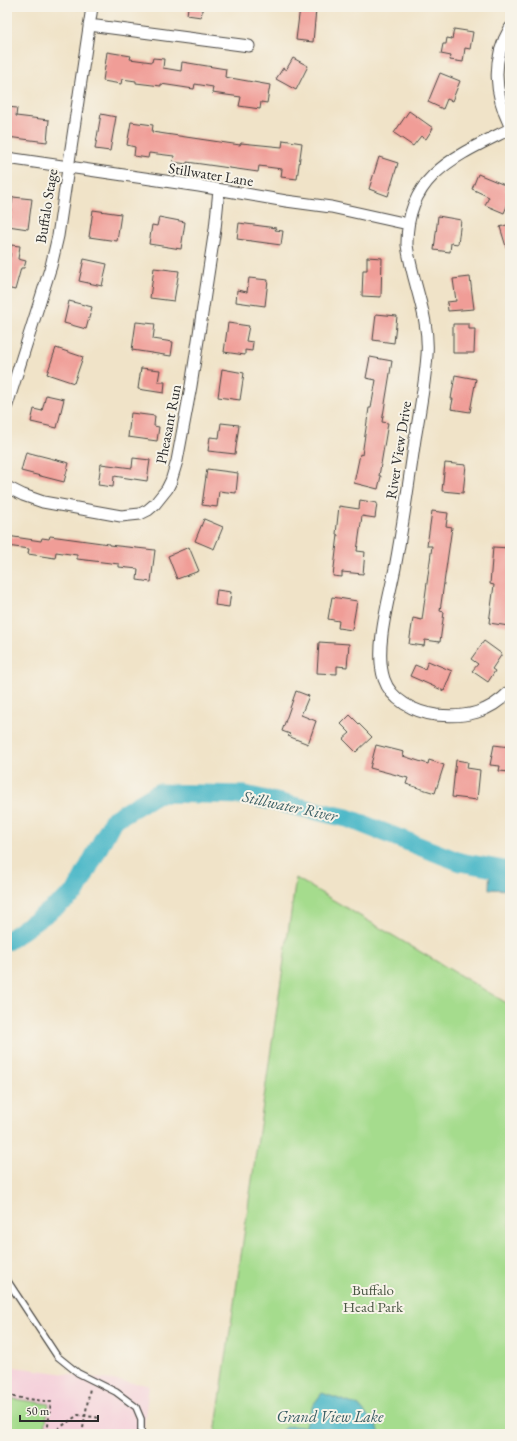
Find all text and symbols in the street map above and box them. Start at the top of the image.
street label: Stillwater Lane [167,158,255,190]
street label: Buffalo Stage [31,167,61,245]
street label: Pheasant Run [151,382,185,465]
street label: River View Drive [381,399,415,500]
water label: Stillwater River [240,786,340,826]
park label: Buffalo Head Park [343,1280,404,1316]
scale bar [20,1397,98,1423]
text: 50 m [26,1403,50,1419]
water label: Grand View Lake [277,1406,384,1427]

